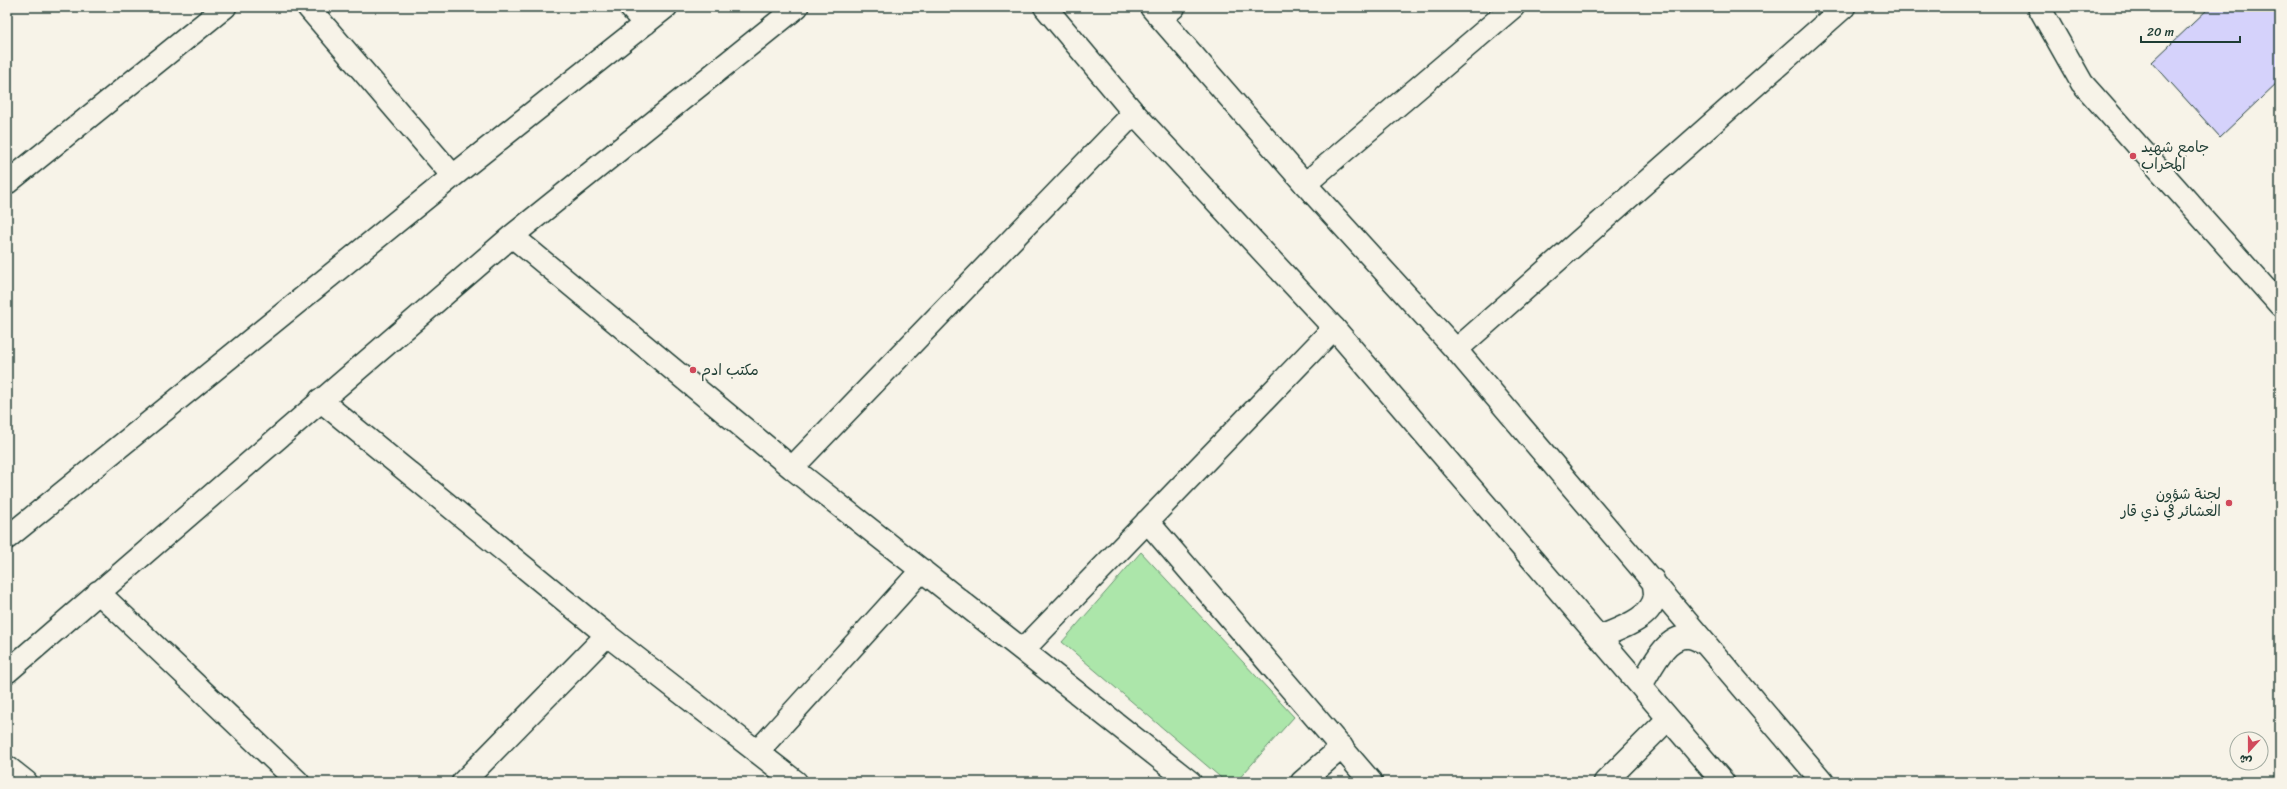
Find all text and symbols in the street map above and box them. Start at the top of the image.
scale bar [2141,18,2240,44]
text: 20 m [2147,21,2174,43]
place label: جامع شهيد المحراب [2141,134,2209,177]
marker: جامع شهيد المحراب [2128,151,2138,161]
place label: مكتب ادم [701,357,759,383]
marker: مكتب ادم [688,365,698,375]
place label: لجنة شؤون العشائر في ذي قار [2120,481,2221,524]
marker: لجنة شؤون العشائر في ذي قار [2224,498,2234,508]
north arrow [2229,731,2269,771]
text: ش [2237,749,2255,771]

